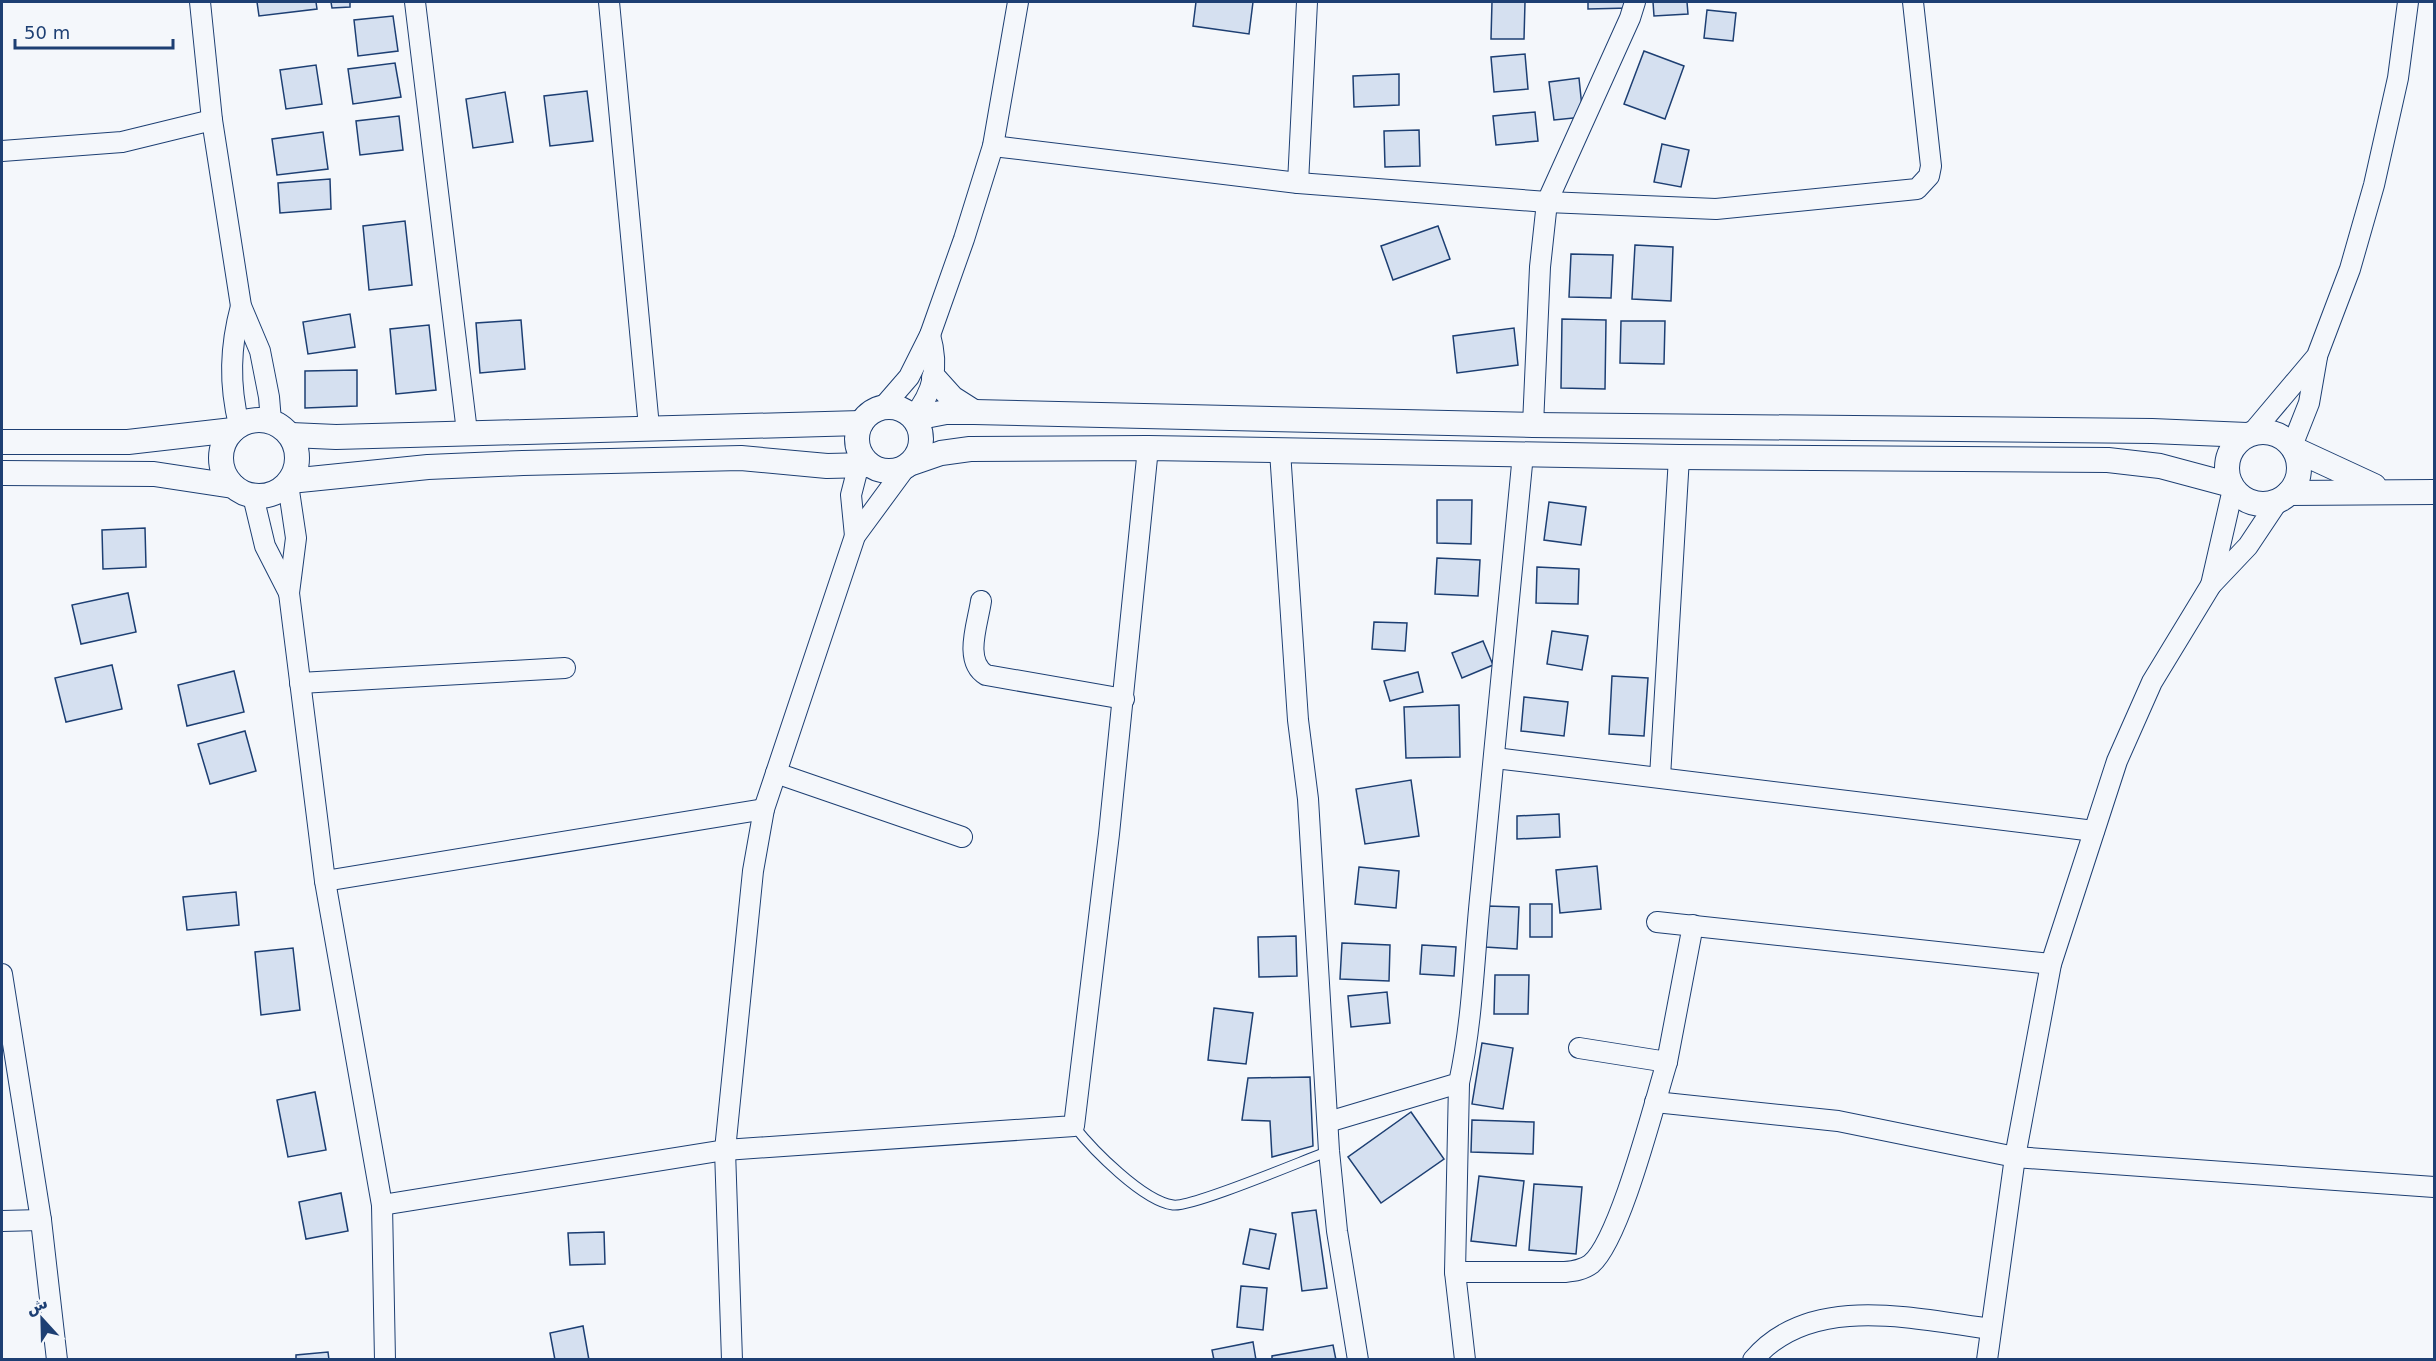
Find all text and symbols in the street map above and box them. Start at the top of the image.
scale bar [15,12,172,50]
text: 50 m [24,22,70,43]
north arrow [12,1289,72,1349]
text: ش [23,1293,50,1318]

